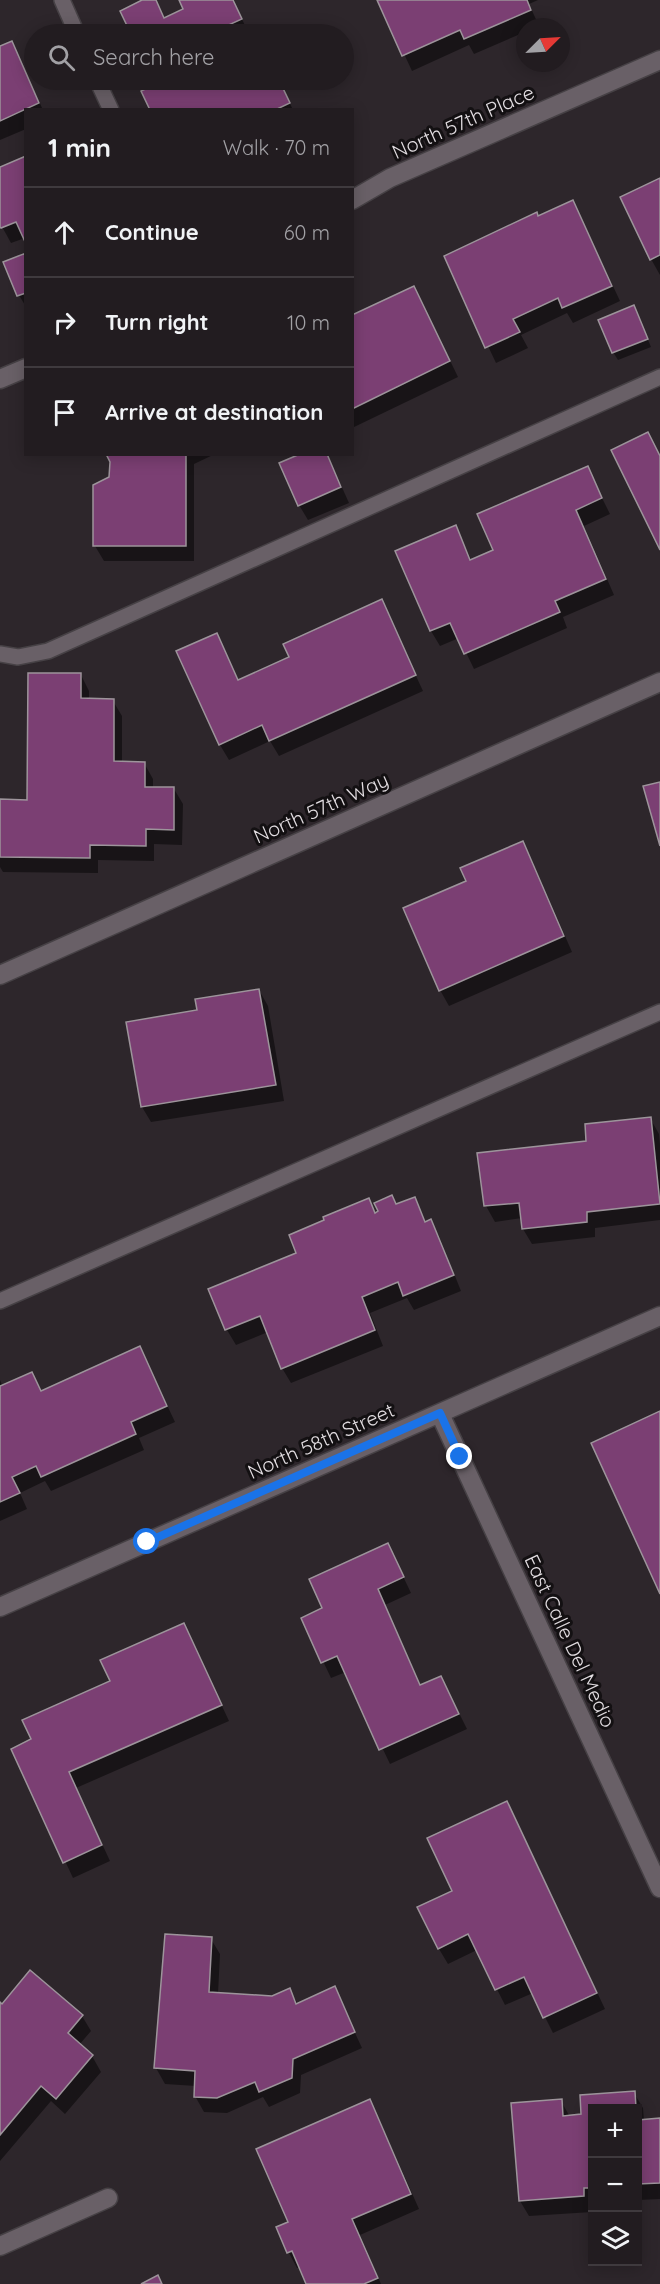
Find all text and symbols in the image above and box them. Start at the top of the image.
north arrow [516,18,570,72]
search box [24,24,354,90]
icon: search [45,41,78,74]
text: Search here [93,43,214,71]
street label: North 57th Place [388,79,538,164]
text: 1 min [48,131,111,164]
text: Walk · 70 m [223,135,330,160]
icon: ahead [48,216,81,249]
text: Continue [105,218,199,246]
text: 60 m [284,220,330,245]
icon: right [48,306,81,339]
text: Turn right [105,308,209,336]
text: 10 m [287,310,330,335]
icon: arrive [48,396,81,429]
text: Arrive at destination [105,398,323,426]
street label: North 57th Way [249,767,392,849]
street label: North 58th Street [244,1397,398,1484]
route end [446,1443,472,1469]
route start [133,1528,159,1554]
street label: East Calle Del Medio [519,1550,622,1731]
map controls [588,2104,642,2266]
button: + [588,2104,642,2158]
button: − [588,2158,642,2212]
button: layers [588,2212,642,2266]

